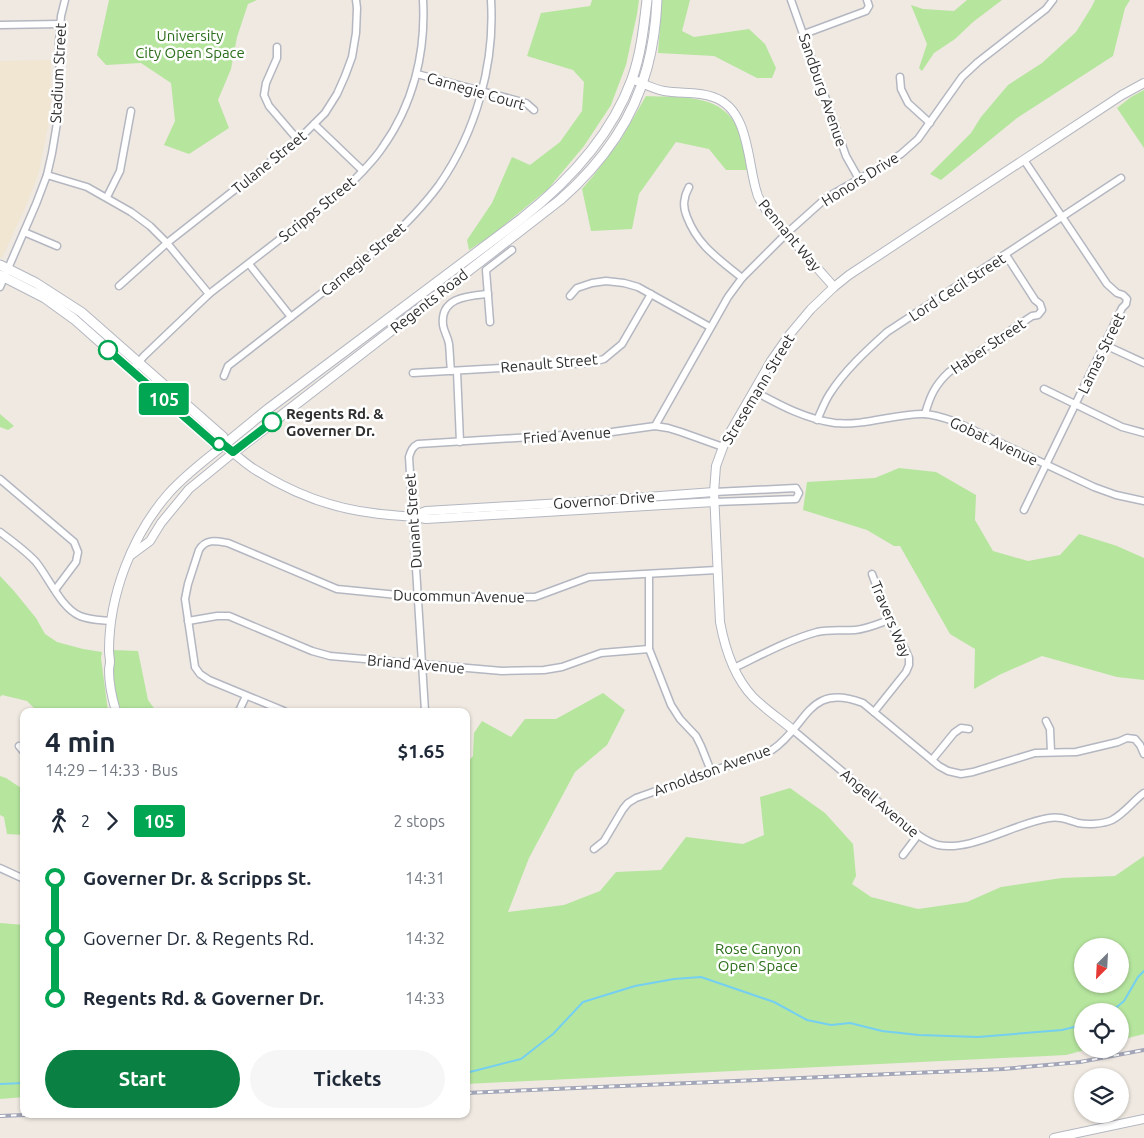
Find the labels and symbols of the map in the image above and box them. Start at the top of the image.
street label: Stadium Street [47,22,69,124]
park label: University City Open Space [135,27,245,61]
street label: Sandburg Avenue [796,31,850,149]
street label: Carnegie Court [425,69,527,113]
street label: Tulane Street [229,127,310,197]
street label: Honors Drive [818,149,902,209]
street label: Scripps Street [275,173,359,245]
street label: Pennant Way [755,196,825,274]
street label: Carnegie Street [317,219,409,299]
street label: Lord Cecil Street [906,249,1009,325]
street label: Regents Road [387,266,471,336]
street label: Lamas Street [1074,310,1128,396]
street label: Haber Street [948,315,1029,377]
street label: Stresemann Street [718,331,798,447]
unlabelled marker [98,340,118,360]
street label: Renault Street [500,350,598,376]
line badge: 105 [135,383,193,415]
place label: Regents Rd. & Governer Dr. [286,405,384,439]
marker: Regents Rd. & Governer Dr. [262,412,282,432]
street label: Gobat Avenue [947,413,1041,469]
street label: Fried Avenue [523,423,611,447]
unlabelled marker [212,437,226,451]
street label: Dunant Street [401,473,425,569]
street label: Governor Drive [553,488,655,512]
street label: Travers Way [867,578,915,660]
street label: Ducommun Avenue [393,586,525,606]
street label: Briand Avenue [367,651,465,677]
street label: Arnoldson Avenue [651,741,773,799]
street label: Angell Avenue [837,765,923,841]
north arrow [1074,938,1129,992]
park label: Rose Canyon Open Space [715,940,801,974]

